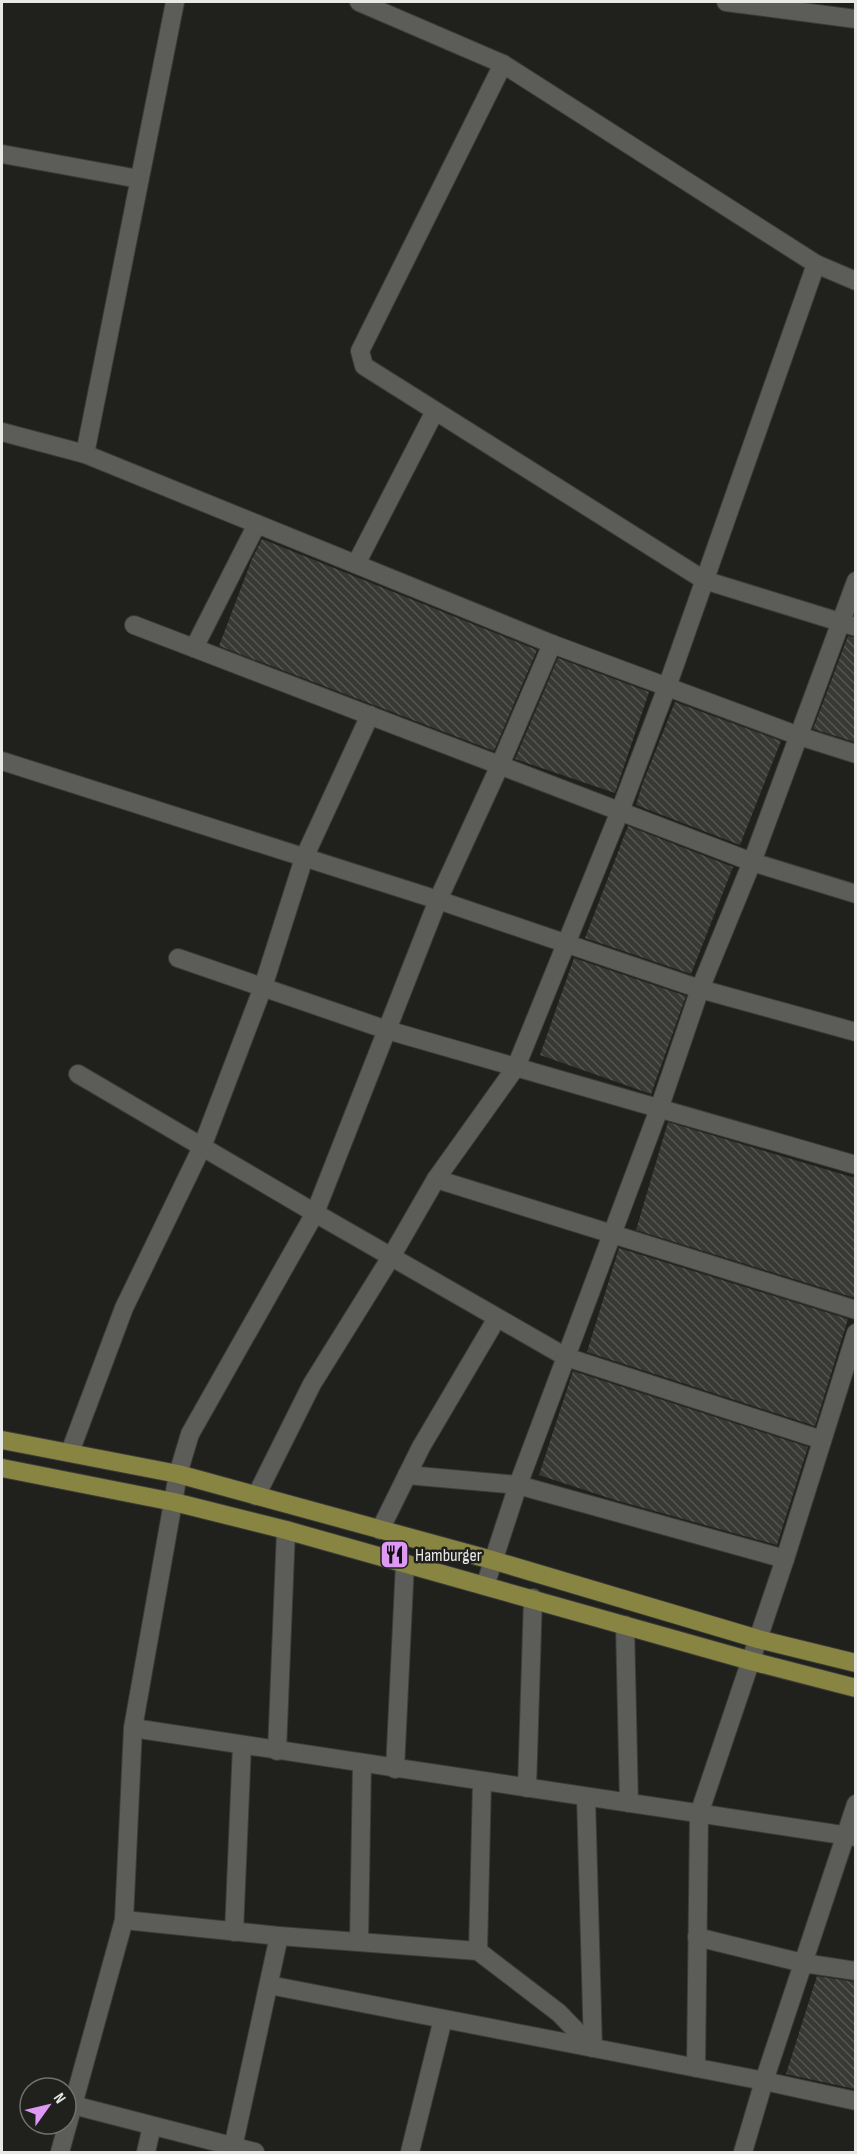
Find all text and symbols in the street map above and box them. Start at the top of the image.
restaurant icon: Hamburger [378,1539,410,1571]
place label: Hamburger [415,1545,482,1566]
north arrow [18,2076,78,2136]
text: N [49,2090,69,2107]

